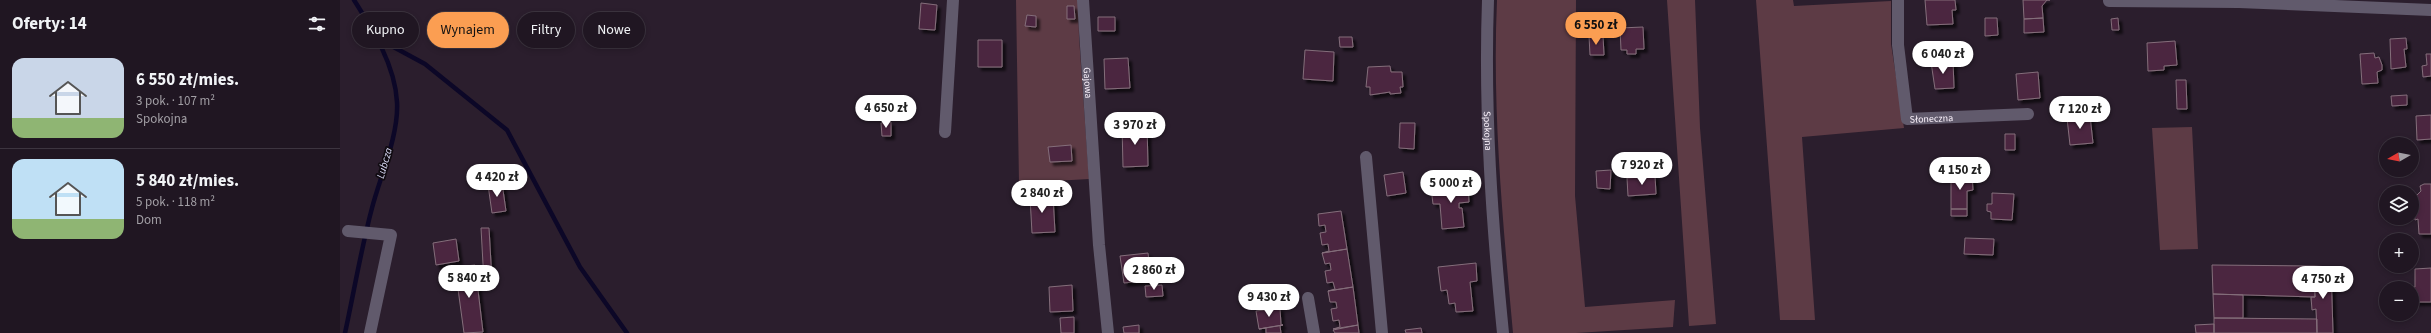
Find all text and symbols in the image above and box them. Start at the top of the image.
text: Oferty: 14 [12,12,87,36]
chip: Kupno [352,12,419,48]
chip: Wynajem [427,12,509,48]
chip: Filtry [517,12,575,48]
chip: Nowe [583,12,645,48]
pin: 6 550 zł [1555,12,1637,46]
icon: filters [306,13,328,35]
text: 6 550 zł [1574,16,1618,34]
pin: 6 040 zł [1902,41,1984,75]
text: 6 040 zł [1921,45,1965,63]
street label: Gajowa [1079,67,1095,99]
text: 6 550 zł/mies. [136,68,239,92]
icon: home [44,74,92,122]
text: 3 pok. · 107 m² [136,92,215,110]
pin: 4 650 zł [845,95,927,129]
pin: 7 120 zł [2039,96,2121,130]
text: 4 650 zł [864,99,908,117]
text: 7 120 zł [2058,100,2102,118]
text: Spokojna [136,110,187,128]
street label: Spokojna [1480,111,1495,151]
street label: Słoneczna [1909,111,1954,127]
pin: 3 970 zł [1094,112,1176,146]
text: 3 970 zł [1113,116,1157,134]
north arrow [2379,137,2419,177]
map controls [2379,137,2419,321]
water label: Lubcza [373,146,396,180]
pin: 7 920 zł [1601,152,1683,186]
text: 7 920 zł [1620,156,1664,174]
pin: 4 150 zł [1919,157,2001,191]
text: 4 150 zł [1938,161,1982,179]
pin: 4 420 zł [456,164,538,198]
text: 4 420 zł [475,168,519,186]
text: 5 840 zł/mies. [136,169,239,193]
pin: 5 000 zł [1410,170,1492,204]
text: 5 000 zł [1429,174,1473,192]
icon: home [44,175,92,223]
pin: 2 840 zł [1001,180,1083,214]
text: 2 840 zł [1020,184,1064,202]
button: layers [2379,185,2419,225]
text: 5 pok. · 118 m² [136,193,215,211]
text: Dom [136,211,162,229]
button: + [2379,233,2419,273]
pin: 2 860 zł [1113,257,1195,291]
text: 2 860 zł [1132,261,1176,279]
pin: 5 840 zł [428,265,510,299]
pin: 4 750 zł [2282,266,2364,300]
text: 5 840 zł [447,269,491,287]
text: 4 750 zł [2301,270,2345,288]
button: − [2379,281,2419,321]
pin: 9 430 zł [1228,284,1310,318]
text: 9 430 zł [1247,288,1291,306]

